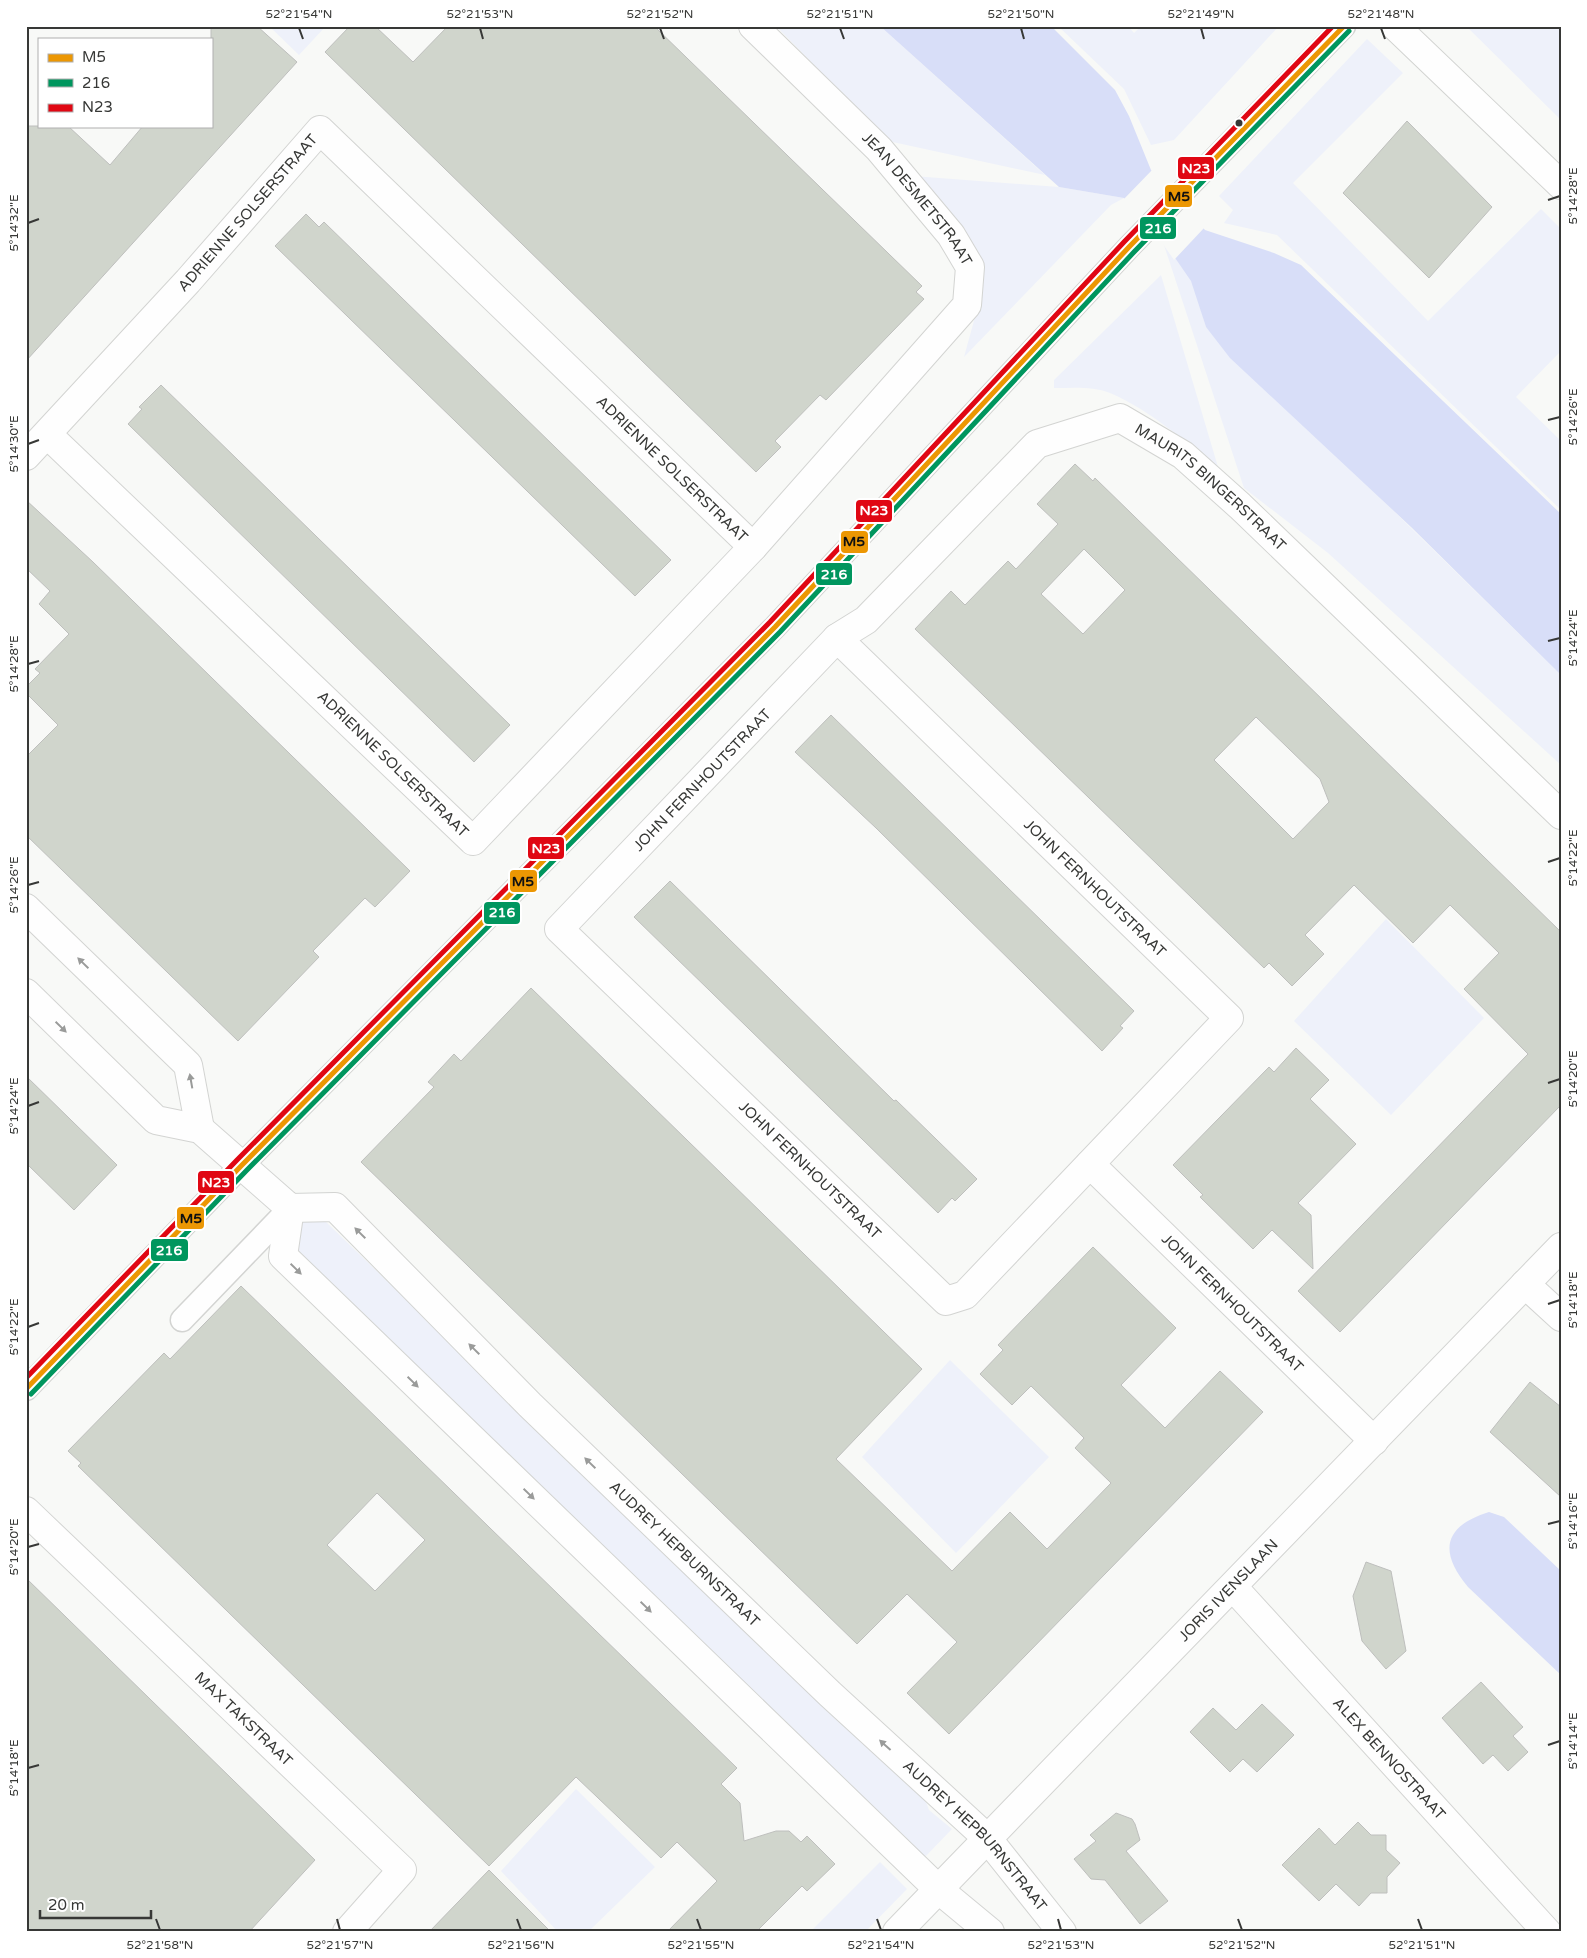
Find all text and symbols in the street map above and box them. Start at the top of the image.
text: 52°21'54"N [266,7,333,21]
text: 52°21'53"N [447,7,514,21]
text: 52°21'52"N [627,7,694,21]
text: 52°21'51"N [807,7,874,21]
text: 52°21'50"N [988,7,1055,21]
text: 52°21'49"N [1168,7,1235,21]
text: 52°21'48"N [1348,7,1415,21]
legend [38,38,212,128]
text: M5 [82,48,106,66]
text: 216 [82,74,110,92]
text: N23 [82,98,113,116]
unlabelled marker [1234,118,1244,128]
street label: JEAN DESMETSTRAAT [858,129,976,269]
street label: ADRIENNE SOLSERSTRAAT [174,131,321,295]
line badge: N23 [1177,156,1215,180]
text: N23 [1182,160,1211,177]
text: 5°14'28"E [1566,167,1580,225]
line badge: M5 [1164,184,1193,208]
text: M5 [1168,188,1190,205]
text: 5°14'32"E [7,194,21,252]
line badge: 216 [1139,216,1177,240]
text: 216 [1145,220,1171,237]
text: 5°14'26"E [1566,388,1580,446]
street label: ADRIENNE SOLSERSTRAAT [593,392,752,546]
text: 5°14'30"E [7,415,21,473]
street label: MAURITS BINGERSTRAAT [1132,420,1290,554]
line badge: N23 [855,499,893,523]
text: N23 [860,502,889,519]
line badge: M5 [840,530,869,554]
text: M5 [843,533,865,550]
line badge: 216 [815,562,853,586]
text: 216 [821,566,847,583]
text: 5°14'24"E [1566,609,1580,667]
text: 5°14'28"E [7,635,21,693]
street label: ADRIENNE SOLSERSTRAAT [314,687,472,841]
street label: JOHN FERNHOUTSTRAAT [629,705,775,855]
street label: JOHN FERNHOUTSTRAAT [1020,815,1170,961]
text: 5°14'22"E [1566,829,1580,887]
line badge: N23 [527,836,565,860]
text: N23 [532,840,561,857]
text: 5°14'26"E [7,856,21,914]
line badge: M5 [509,869,538,893]
text: M5 [512,873,534,890]
line badge: 216 [483,901,521,925]
text: 216 [489,904,515,921]
one-way arrow [78,957,90,969]
one-way arrow [55,1021,67,1033]
text: 5°14'20"E [1566,1050,1580,1108]
one-way arrow [187,1074,195,1089]
text: 5°14'24"E [7,1077,21,1135]
street label: JOHN FERNHOUTSTRAAT [735,1097,885,1243]
line badge: N23 [197,1170,235,1194]
text: N23 [202,1174,231,1191]
line badge: M5 [176,1206,205,1230]
text: M5 [180,1210,202,1227]
one-way arrow [355,1228,367,1240]
street label: JOHN FERNHOUTSTRAAT [1158,1230,1307,1376]
line badge: 216 [150,1238,189,1262]
text: 216 [156,1242,182,1259]
one-way arrow [289,1263,301,1275]
text: 5°14'18"E [1566,1271,1580,1329]
text: 5°14'22"E [7,1298,21,1356]
one-way arrow [469,1343,481,1355]
one-way arrow [406,1376,418,1388]
one-way arrow [584,1458,596,1470]
street label: AUDREY HEPBURNSTRAAT [606,1478,763,1630]
one-way arrow [523,1488,535,1500]
text: 5°14'16"E [1566,1492,1580,1550]
text: 5°14'20"E [7,1518,21,1576]
street label: JORIS IVENSLAAN [1175,1535,1282,1645]
one-way arrow [640,1601,652,1613]
street label: MAX TAKSTRAAT [191,1668,296,1770]
street label: ALEX BENNOSTRAAT [1329,1694,1449,1823]
text: 5°14'14"E [1566,1712,1580,1770]
text: 5°14'18"E [7,1739,21,1797]
one-way arrow [879,1739,891,1751]
street label: AUDREY HEPBURNSTRAAT [899,1757,1051,1915]
scale bar [40,1888,151,1920]
text: 20 m [48,1896,85,1914]
text: 52°21'58"N [127,1938,194,1952]
text: 52°21'57"N [307,1938,374,1952]
text: 52°21'56"N [488,1938,555,1952]
text: 52°21'55"N [668,1938,735,1952]
text: 52°21'54"N [848,1938,915,1952]
text: 52°21'53"N [1028,1938,1095,1952]
text: 52°21'52"N [1209,1938,1276,1952]
text: 52°21'51"N [1389,1938,1456,1952]

